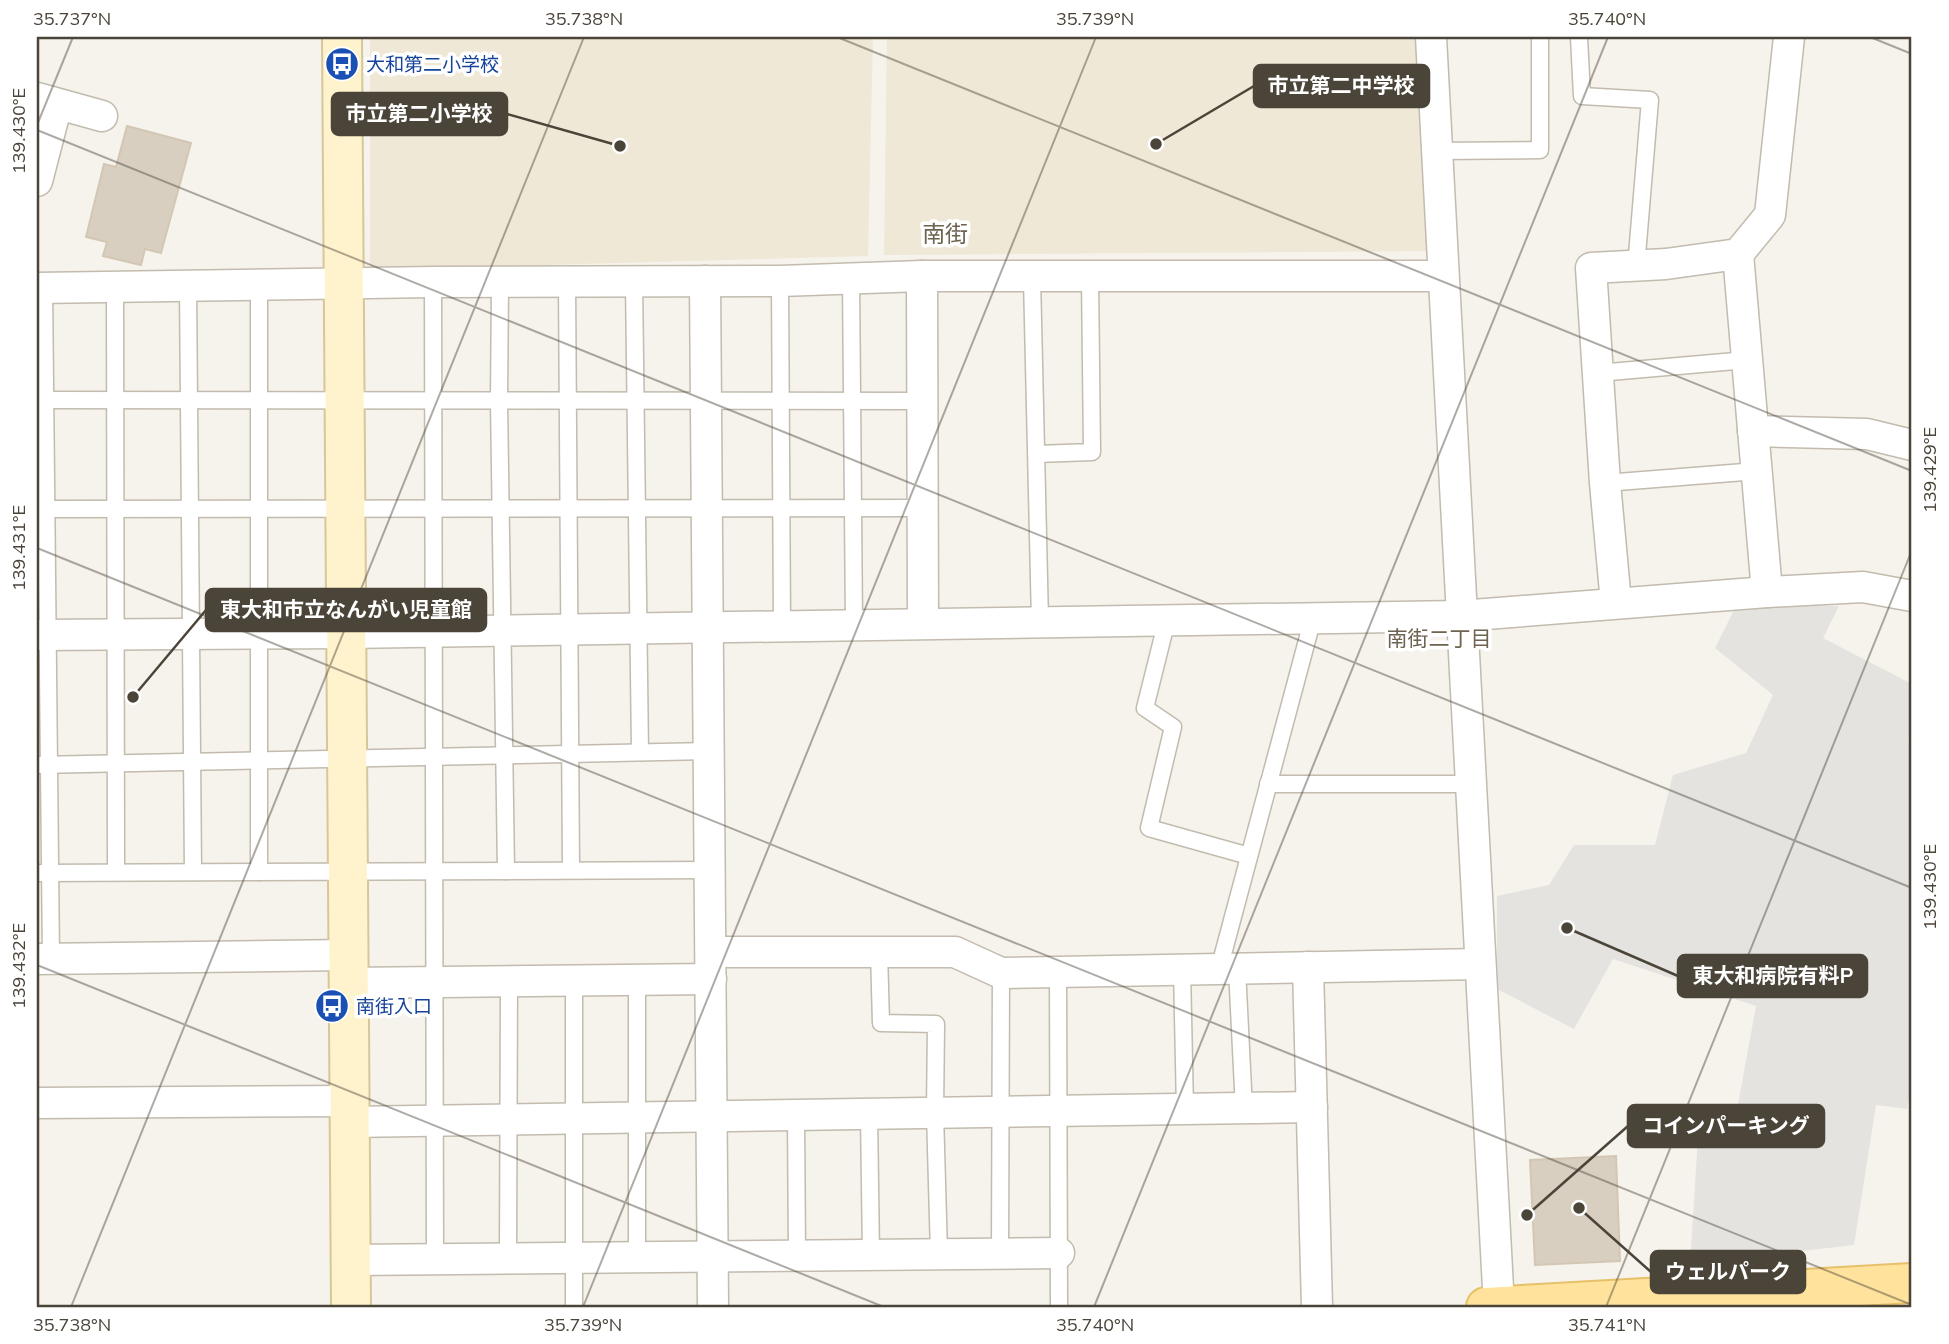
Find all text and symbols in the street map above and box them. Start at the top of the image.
text: 35.737°N [33,7,111,30]
text: 35.738°N [545,7,623,30]
text: 35.739°N [1056,7,1134,30]
text: 35.740°N [1568,7,1646,30]
bus stop icon: 大和第二小学校 [323,45,361,83]
place label: 大和第二小学校 [366,52,499,76]
callout: 市立第二中学校 [1254,65,1429,107]
text: 市立第二中学校 [1268,72,1415,98]
text: 139.430°E [7,88,30,174]
callout: 市立第二小学校 [332,93,507,135]
text: 市立第二小学校 [346,100,493,126]
district label: 南街 [922,219,968,248]
text: 139.429°E [1918,427,1941,513]
text: 139.431°E [7,505,30,591]
callout: 東大和市立なんがい児童館 [206,589,486,631]
text: 東大和市立なんがい児童館 [220,596,472,622]
district label: 南街二丁目 [1387,625,1492,651]
text: 139.430°E [1918,844,1941,930]
text: 139.432°E [7,923,30,1009]
callout: 東大和病院有料P [1678,955,1867,997]
text: 東大和病院有料P [1693,962,1854,988]
bus stop icon: 南街入口 [313,987,351,1025]
place label: 南街入口 [356,994,432,1018]
callout: コインパーキング [1628,1105,1824,1147]
text: コインパーキング [1642,1112,1810,1138]
callout: ウェルパーク [1651,1251,1805,1293]
text: ウェルパーク [1665,1258,1791,1284]
text: 35.738°N [33,1313,111,1336]
text: 35.739°N [544,1313,622,1336]
text: 35.740°N [1056,1313,1134,1336]
text: 35.741°N [1568,1313,1646,1336]

